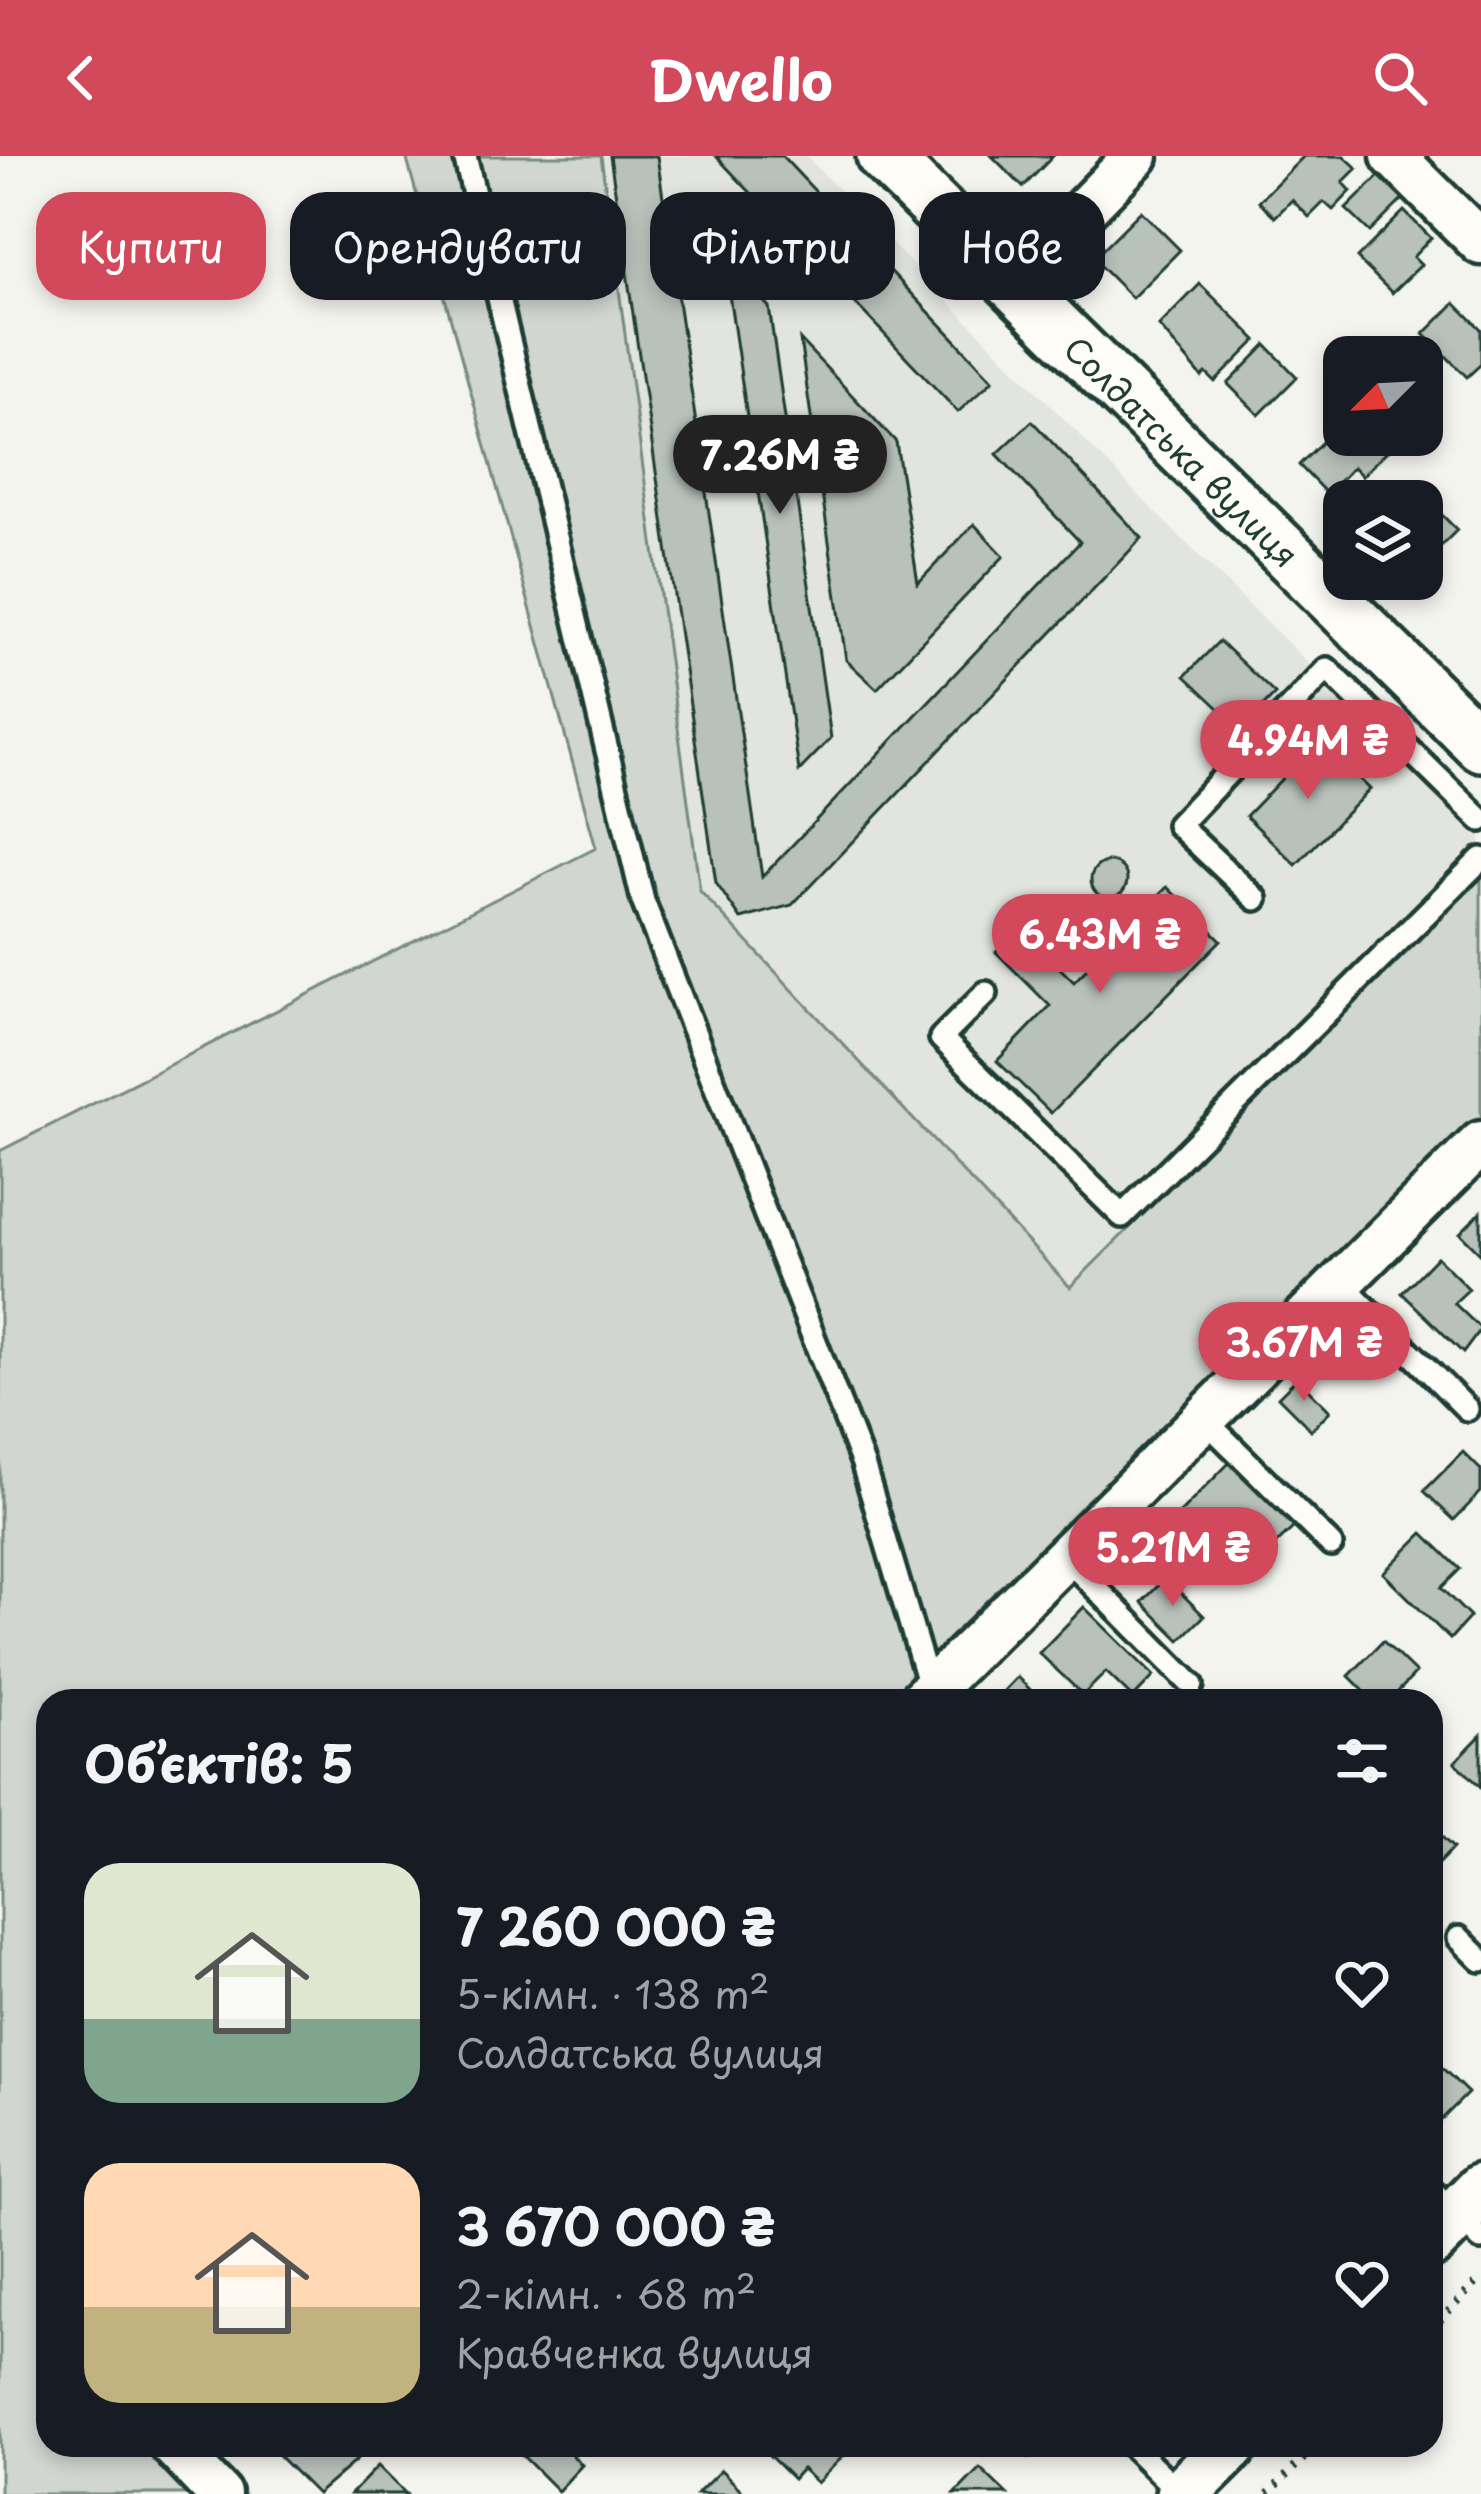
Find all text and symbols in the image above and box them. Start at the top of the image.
text: Dwello [648,38,833,119]
icon: back [48,45,114,111]
icon: search [1367,45,1433,111]
chip: Купити [36,192,266,300]
chip: Орендувати [290,192,626,300]
chip: Фільтри [650,192,895,300]
chip: Нове [919,192,1105,300]
street label: Солдатська вулиця [1054,324,1311,578]
north arrow [1323,336,1443,456]
map controls [1323,336,1443,600]
pin: 7.26M ₴ [669,415,891,517]
text: 7.26M ₴ [700,424,860,483]
button: layers [1323,480,1443,600]
pin: 4.94M ₴ [1197,700,1419,802]
text: 4.94M ₴ [1227,709,1389,768]
pin: 6.43M ₴ [989,894,1211,996]
text: 6.43M ₴ [1019,903,1181,962]
pin: 3.67M ₴ [1193,1302,1415,1404]
text: 3.67M ₴ [1225,1311,1383,1370]
pin: 5.21M ₴ [1062,1507,1284,1609]
text: 5.21M ₴ [1095,1516,1251,1575]
text: Об’єктів: 5 [84,1723,354,1800]
icon: filters [1329,1728,1395,1794]
text: 7 260 000 ₴ [456,1886,776,1963]
icon: home [180,1911,324,2055]
icon: heart [1329,1950,1395,2016]
text: 5-кімн. · 138 m² [456,1963,770,2022]
text: Солдатська вулиця [456,2022,824,2081]
text: 3 670 000 ₴ [456,2186,775,2263]
icon: home [180,2211,324,2355]
icon: heart [1329,2250,1395,2316]
text: 2-кімн. · 68 m² [456,2263,756,2322]
text: Кравченка вулиця [456,2322,813,2381]

